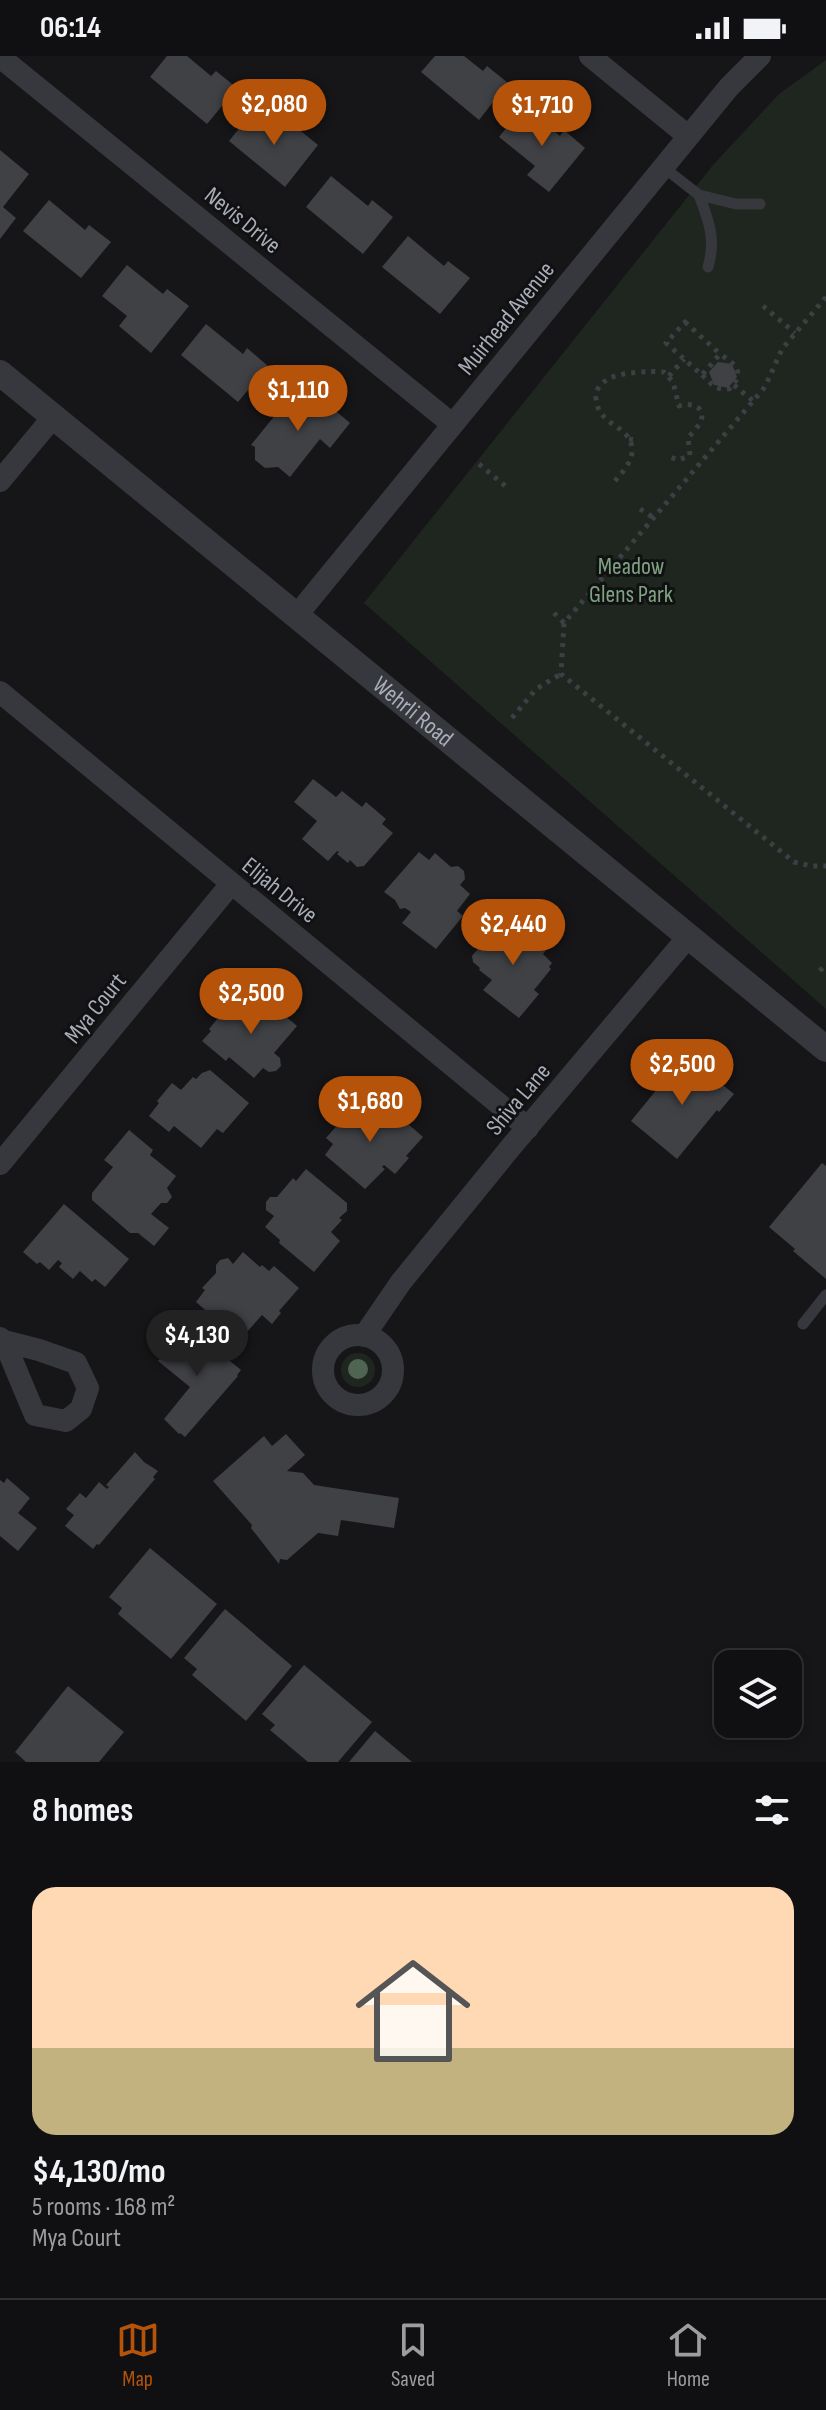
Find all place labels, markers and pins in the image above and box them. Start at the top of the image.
pin: $2,080 [209,79,339,147]
pin: $1,710 [477,80,607,148]
pin: $1,110 [233,365,363,433]
pin: $2,440 [448,899,578,967]
pin: $2,500 [186,968,316,1036]
pin: $2,500 [617,1039,747,1107]
pin: $1,680 [305,1076,435,1144]
pin: $4,130 [132,1310,262,1378]

